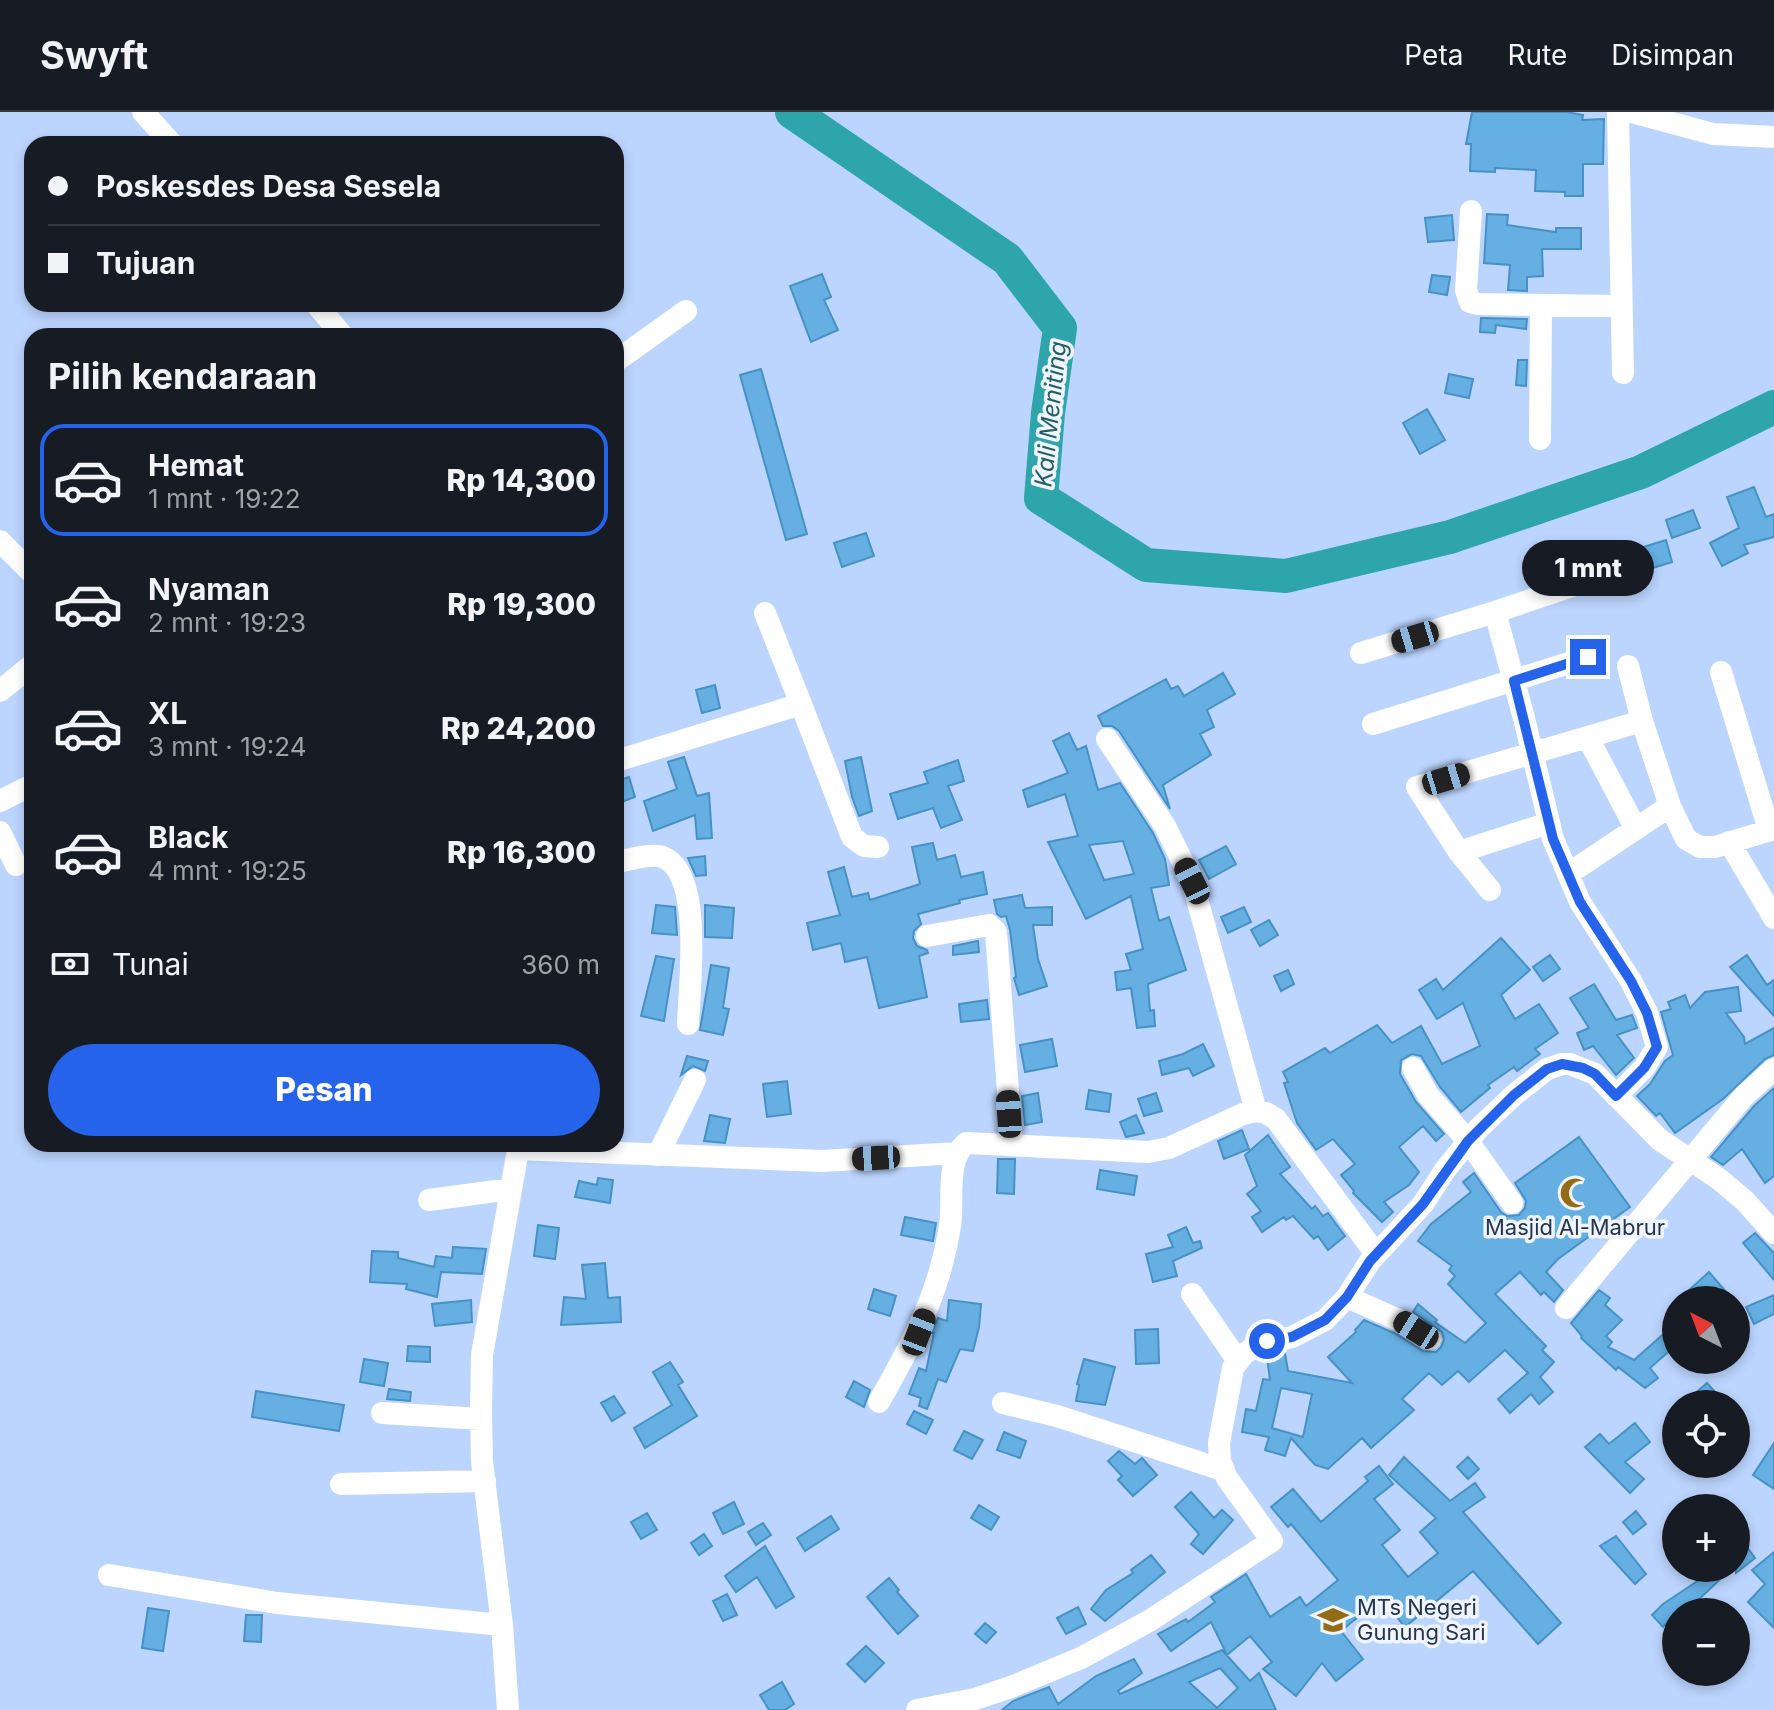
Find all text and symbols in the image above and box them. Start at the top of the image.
text: Swyft [40,32,148,78]
text: Peta [1404,38,1463,72]
text: Rute [1507,38,1567,72]
text: Disimpan [1611,38,1734,72]
text: Poskesdes Desa Sesela [96,168,441,204]
text: Tujuan [96,245,195,281]
water label: Kali Meniting [1028,340,1073,488]
text: Pilih kendaraan [48,354,317,398]
icon: car [52,444,124,516]
text: Hemat [148,447,244,483]
text: Rp 14,300 [446,462,596,498]
text: 1 mnt · 19:22 [148,483,301,514]
callout: 1 mnt [1522,541,1654,597]
text: 1 mnt [1554,552,1622,583]
icon: car [52,568,124,640]
text: Nyaman [148,571,270,607]
text: Rp 19,300 [447,586,596,622]
text: 2 mnt · 19:23 [148,607,306,638]
car [1389,619,1441,655]
route end [1570,639,1606,675]
icon: car [52,692,124,764]
text: XL [148,695,187,731]
text: Rp 24,200 [441,710,596,746]
text: 3 mnt · 19:24 [148,731,307,762]
car [1420,761,1472,797]
icon: car [52,816,124,888]
text: Black [148,819,228,855]
text: Rp 16,300 [447,834,596,870]
car [1171,854,1213,908]
text: 4 mnt · 19:25 [148,855,307,886]
icon: cash [48,942,92,986]
text: Tunai [112,946,189,982]
text: 360 m [521,949,600,980]
button: Pesan [48,1044,600,1136]
car [995,1089,1023,1139]
car [851,1145,901,1171]
mosque icon: Masjid Al-Mabrur [1558,1176,1592,1210]
place label: Masjid Al-Mabrur [1485,1214,1665,1240]
north arrow [1662,1286,1750,1374]
map controls [1662,1286,1750,1686]
car [899,1305,939,1359]
car [1389,1307,1443,1353]
route start [1249,1323,1285,1359]
button: locate [1662,1390,1750,1478]
button: + [1662,1494,1750,1582]
place label: MTs Negeri Gunung Sari [1357,1594,1486,1645]
button: − [1662,1598,1750,1686]
school or university icon: MTs Negeri Gunung Sari [1316,1603,1350,1637]

